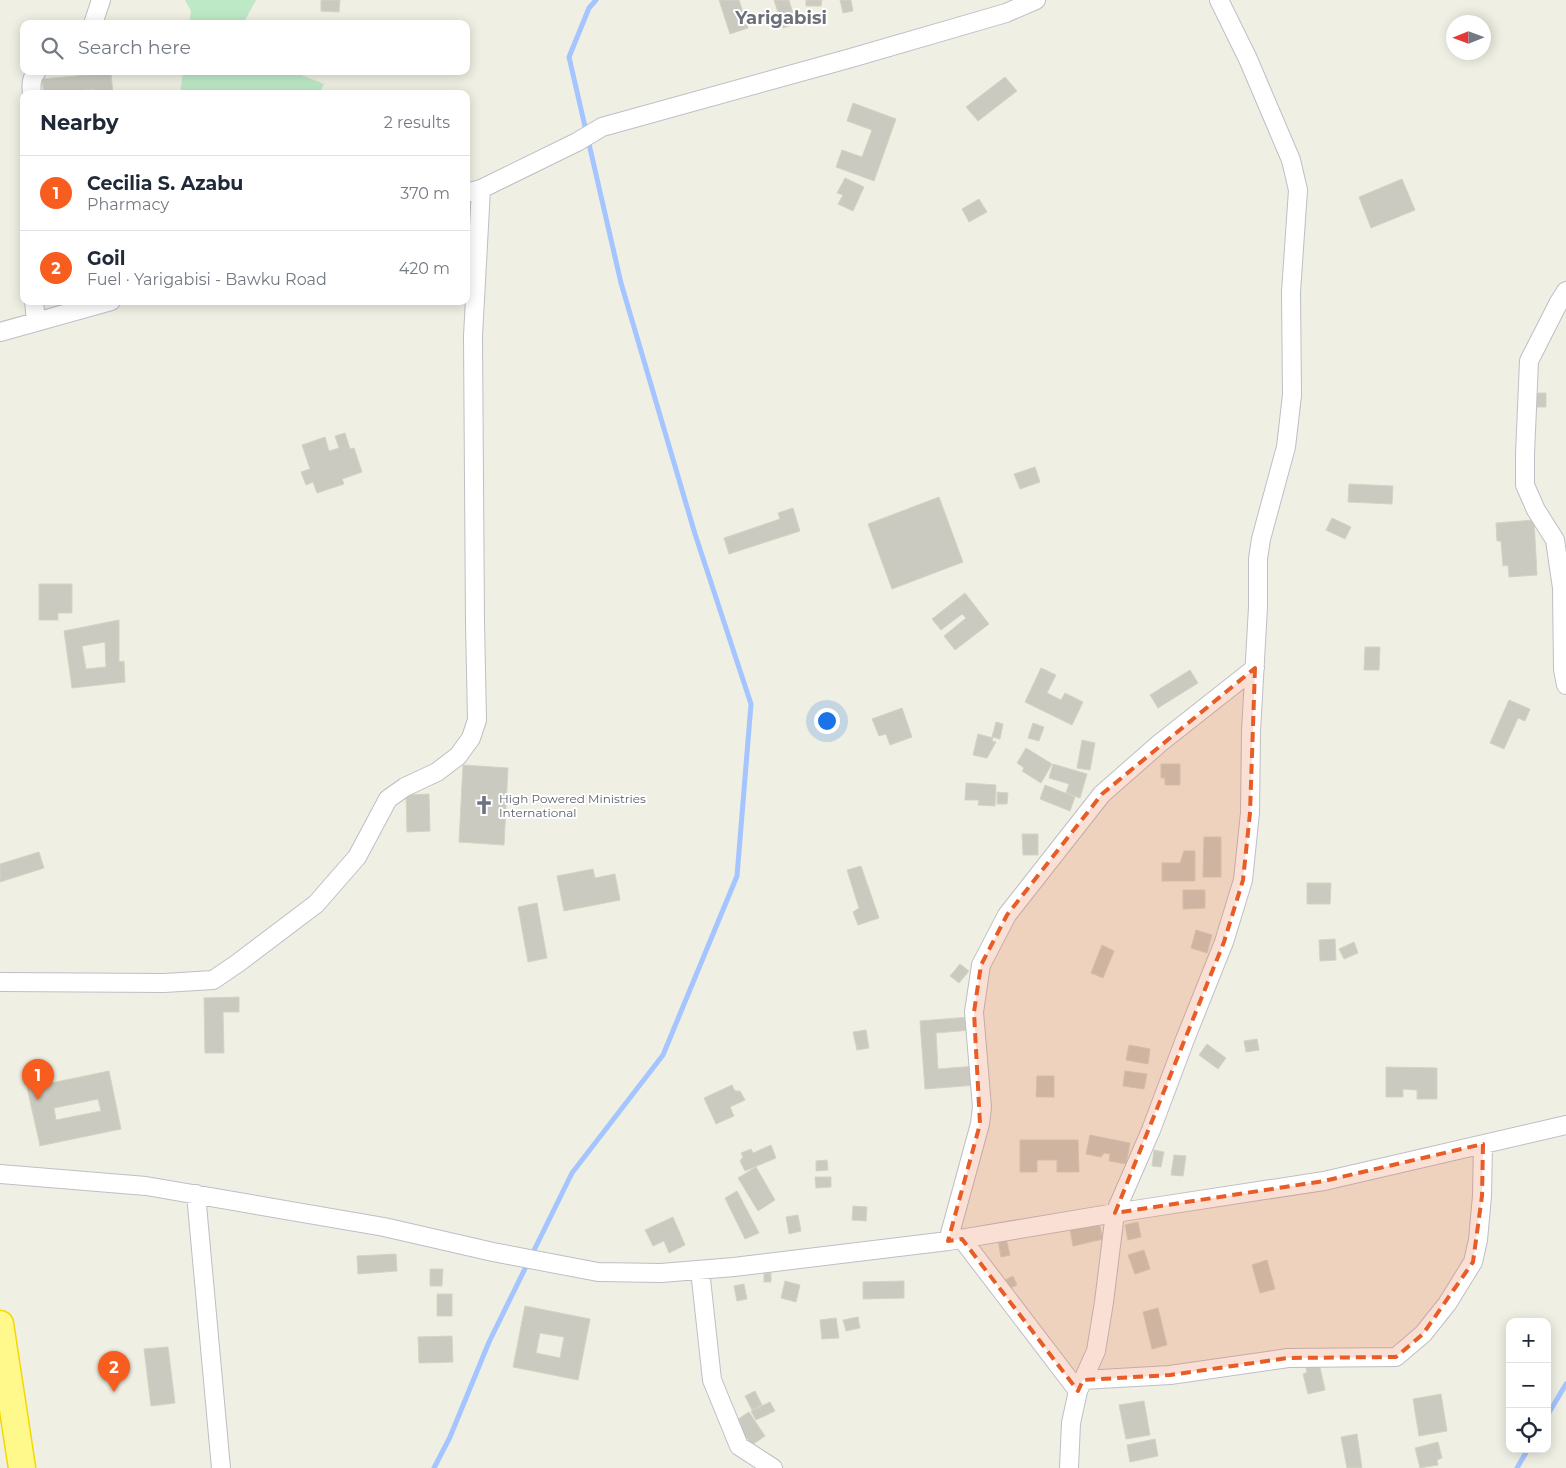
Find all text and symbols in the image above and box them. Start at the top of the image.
district label: Yarigabisi [734,7,827,29]
north arrow [1446,15,1491,60]
search box [20,20,470,75]
icon: search [38,34,66,62]
text: Search here [78,36,191,59]
text: Nearby [40,110,119,135]
text: 2 results [384,113,450,132]
text: Cecilia S. Azabu [87,172,243,195]
text: 1 [53,184,59,203]
text: 370 m [400,184,450,203]
text: Pharmacy [87,195,169,214]
text: Goil [87,247,126,270]
text: 2 [51,259,61,278]
text: 420 m [399,259,450,278]
text: Fuel · Yarigabisi - Bawku Road [87,270,327,289]
your location [814,708,840,734]
place label: High Powered Ministries International [499,791,646,820]
church icon: High Powered Ministries International [473,794,495,816]
pin: 1 [22,1059,54,1100]
map controls [1506,1318,1551,1453]
button: + [1506,1318,1551,1363]
pin: 2 [98,1351,130,1392]
button: − [1506,1363,1551,1408]
button: locate [1506,1408,1551,1453]

